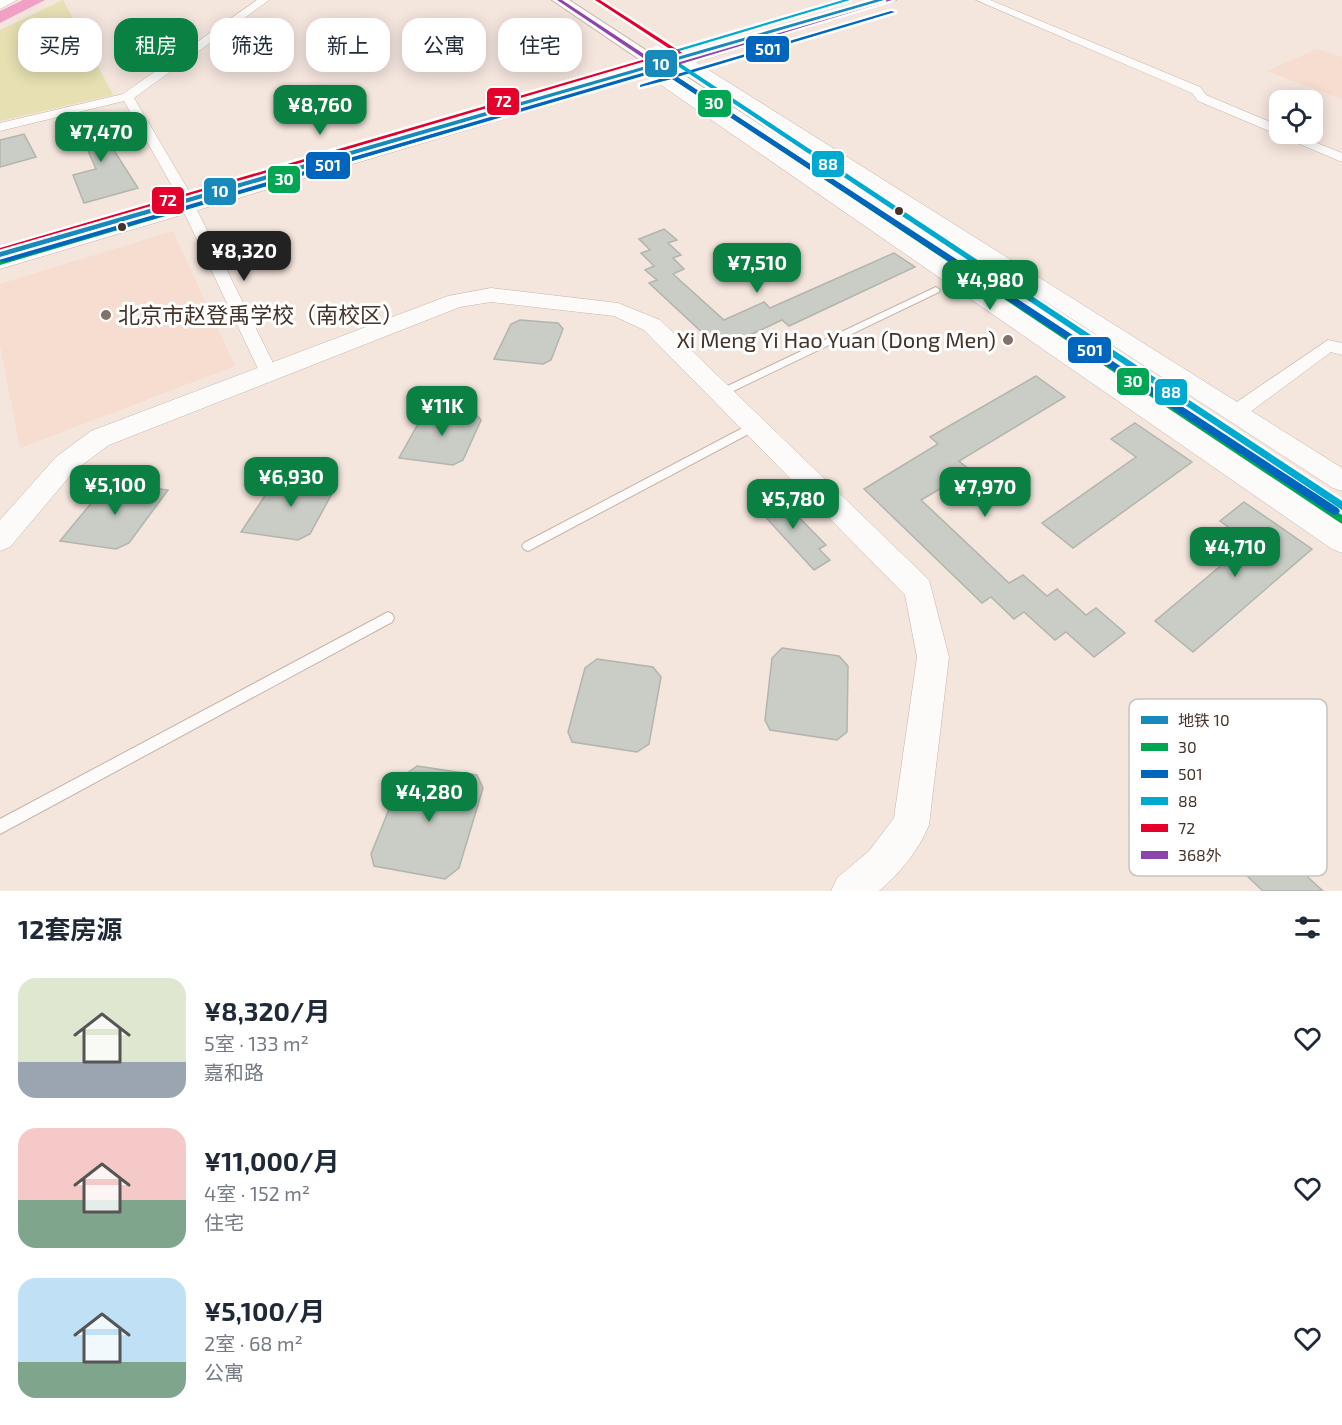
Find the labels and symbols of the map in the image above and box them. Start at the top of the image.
line badge: 501 [745,35,790,63]
text: 501 [755,39,781,58]
line badge: 10 [644,49,678,78]
text: 10 [652,54,670,73]
pin: ¥8,760 [271,85,369,136]
line badge: 72 [486,87,520,116]
line badge: 30 [697,89,732,118]
text: 72 [494,91,512,110]
text: 30 [704,93,724,112]
pin: ¥7,470 [52,112,150,163]
line badge: 88 [811,150,845,178]
line badge: 501 [305,151,351,180]
text: 88 [818,154,838,173]
text: 501 [315,155,341,174]
line badge: 30 [267,165,301,194]
text: 30 [274,169,294,188]
line badge: 10 [203,177,237,206]
text: 10 [211,181,229,200]
line badge: 72 [151,186,185,215]
text: 72 [159,190,177,209]
unlabelled marker [893,205,905,217]
unlabelled marker [116,221,128,233]
pin: ¥8,320 [195,231,293,282]
pin: ¥7,510 [708,243,806,294]
pin: ¥4,980 [941,260,1039,311]
place label: 北京市赵登禹学校（南校区） [118,301,404,327]
marker: 北京市赵登禹学校（南校区） [99,308,113,322]
place label: Xi Meng Yi Hao Yuan (Dong Men) [676,326,996,352]
marker: Xi Meng Yi Hao Yuan (Dong Men) [1001,333,1015,347]
line badge: 501 [1067,336,1112,364]
text: 501 [1077,340,1103,359]
line badge: 30 [1116,367,1150,396]
text: 30 [1123,371,1143,390]
line badge: 88 [1154,378,1188,406]
text: 88 [1161,382,1181,401]
pin: ¥11K [406,386,478,437]
pin: ¥6,930 [242,457,340,508]
pin: ¥5,100 [66,465,164,516]
pin: ¥7,970 [936,467,1034,518]
pin: ¥5,780 [744,479,842,530]
pin: ¥4,710 [1186,527,1284,578]
legend [1129,699,1327,876]
text: 地铁 10 [1178,710,1230,729]
text: 30 [1178,737,1197,756]
text: 501 [1178,764,1203,783]
pin: ¥4,280 [380,772,478,823]
text: 88 [1178,791,1197,810]
text: 72 [1178,818,1195,837]
text: 368外 [1178,845,1222,864]

